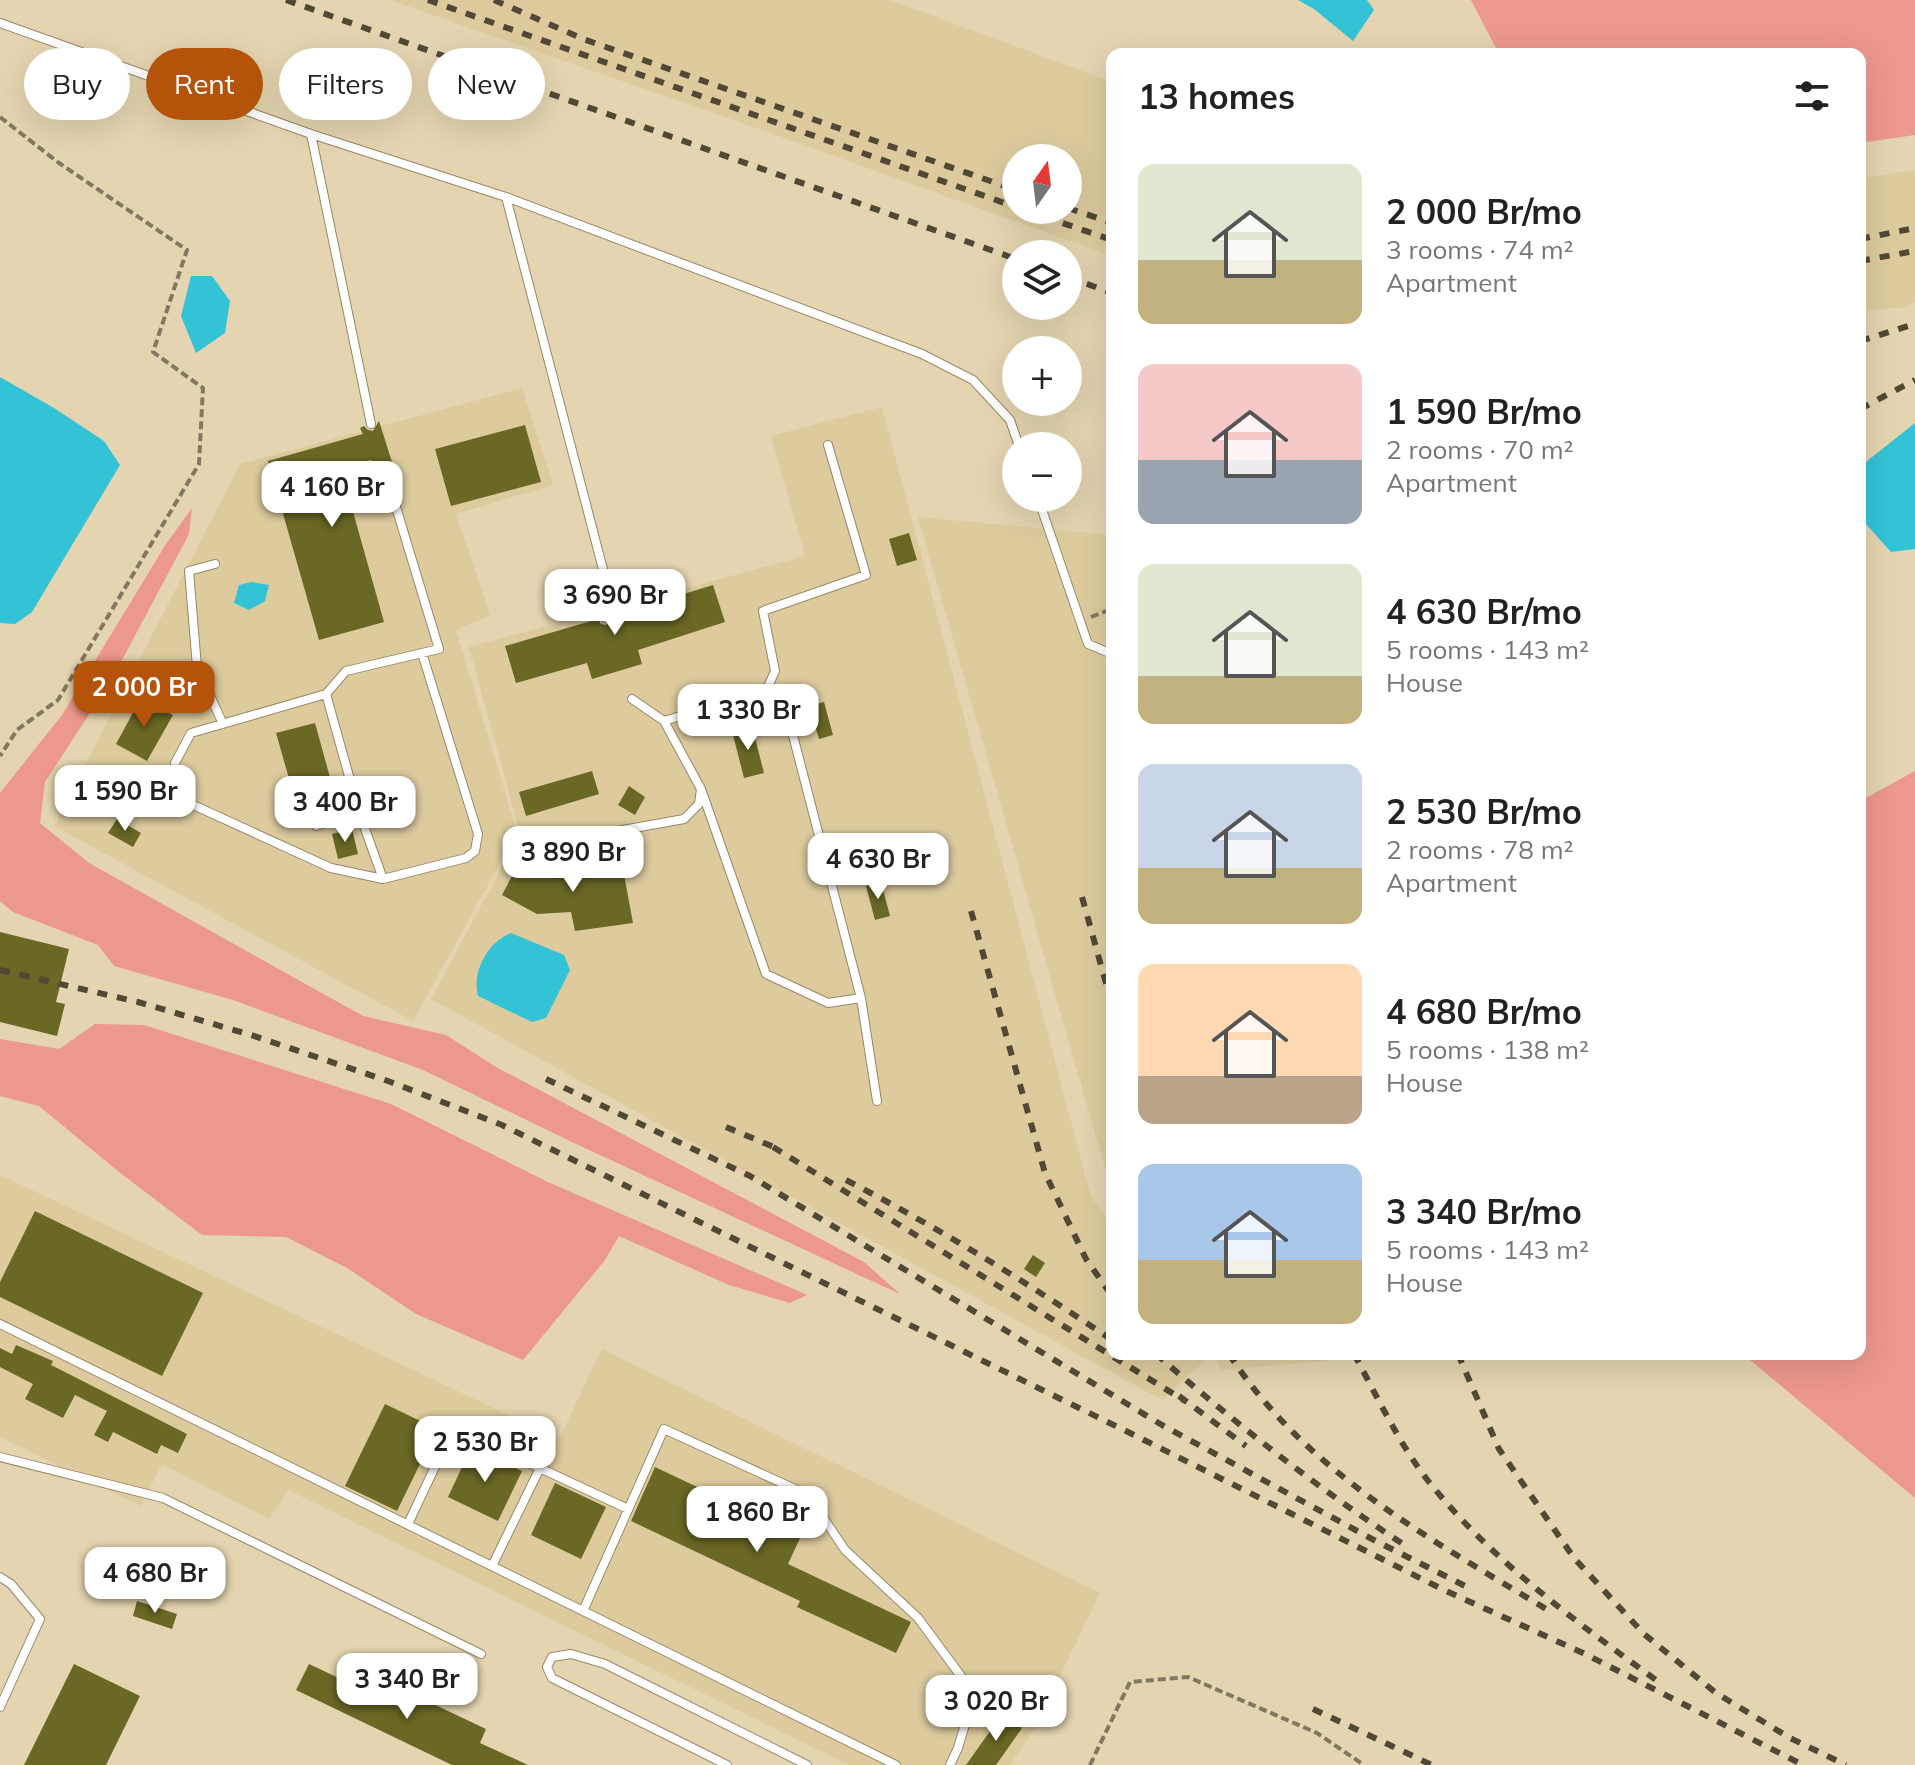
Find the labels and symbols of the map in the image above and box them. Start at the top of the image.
north arrow [1002,144,1082,224]
pin: 4 160 Br [249,461,415,529]
pin: 3 690 Br [532,569,698,637]
pin: 2 000 Br [61,661,227,729]
pin: 1 330 Br [665,684,831,752]
pin: 1 590 Br [42,765,208,833]
pin: 3 400 Br [262,776,428,844]
pin: 3 890 Br [490,826,656,894]
pin: 4 630 Br [795,833,961,901]
pin: 2 530 Br [402,1416,568,1484]
pin: 1 860 Br [674,1486,840,1554]
pin: 4 680 Br [72,1547,238,1615]
pin: 3 340 Br [324,1653,490,1721]
pin: 3 020 Br [913,1675,1079,1743]

